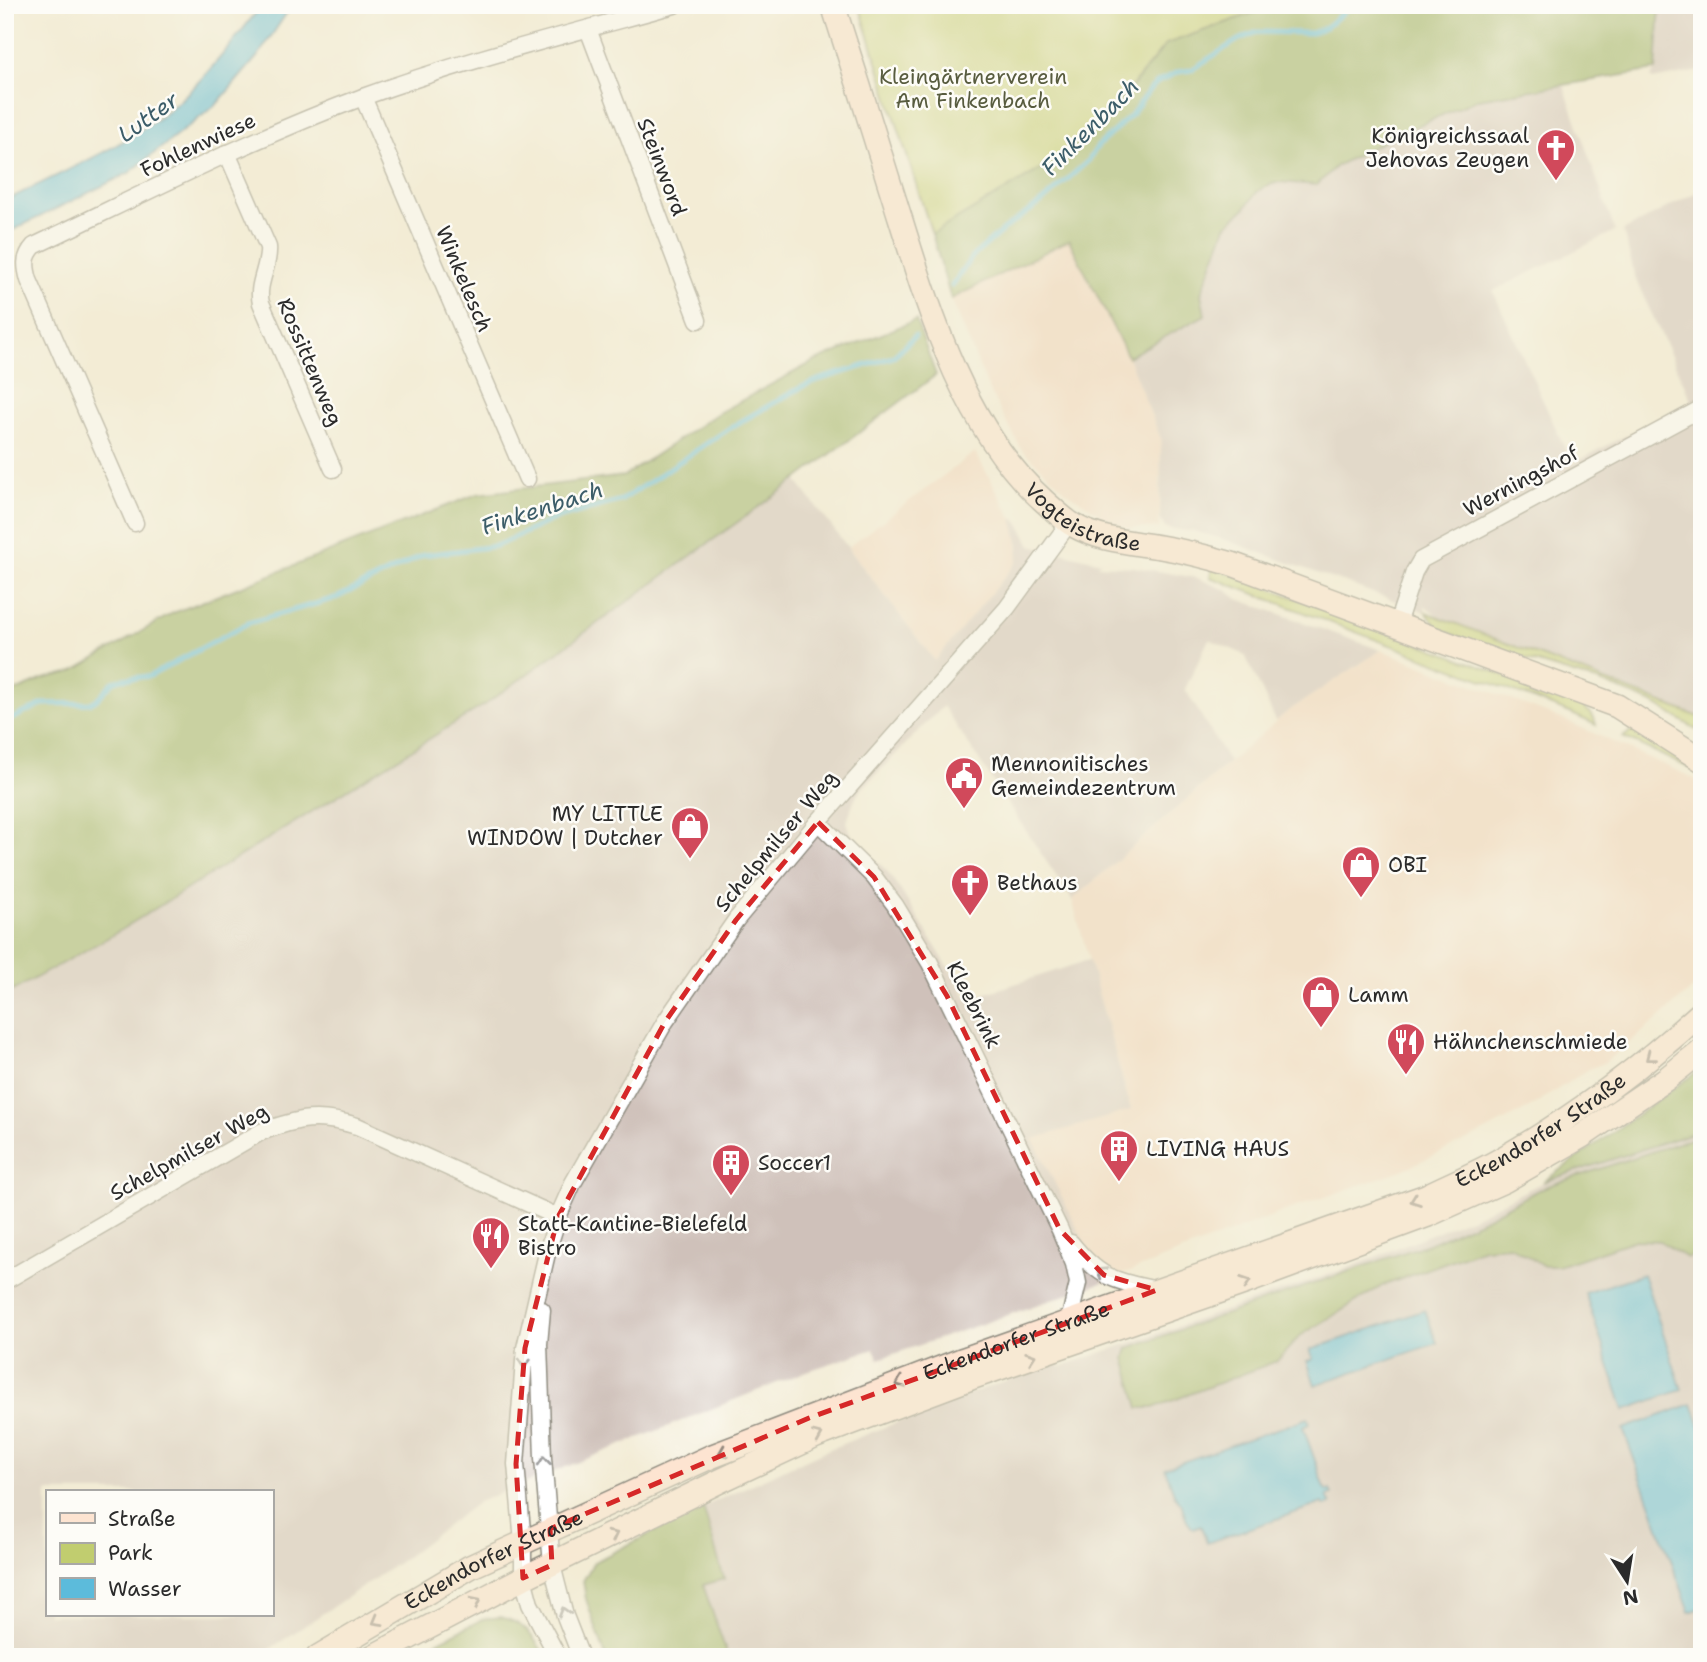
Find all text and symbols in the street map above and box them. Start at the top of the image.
park label: Kleingärtnerverein Am Finkenbach [879,63,1067,115]
water label: Finkenbach [1035,72,1145,182]
water label: Lutter [112,84,185,149]
street label: Fohlenwiese [136,106,260,184]
street label: Steinword [630,114,694,220]
place label: Königreichssaal Jehovas Zeugen [1365,122,1530,174]
church icon: Königreichssaal Jehovas Zeugen [1535,127,1577,182]
street label: Winkelesch [429,222,499,336]
street label: Rossittenweg [271,294,349,430]
street label: Werningshof [1458,439,1584,523]
water label: Finkenbach [477,474,607,542]
street label: Vogteistraße [1018,476,1142,558]
place label: Mennonitisches Gemeindezentrum [991,750,1176,802]
public building icon: Mennonitisches Gemeindezentrum [943,755,985,810]
street label: Schelpmilser Weg [708,764,844,918]
place label: MY LITTLE WINDOW | Dutcher [467,800,663,852]
shop icon: MY LITTLE WINDOW | Dutcher [669,805,711,860]
shop icon: OBI [1340,844,1382,899]
place label: OBI [1388,851,1427,879]
church icon: Bethaus [949,862,991,917]
place label: Bethaus [997,869,1078,897]
street label: Kleebrink [940,956,1008,1054]
shop icon: Lamm [1300,974,1342,1029]
place label: Lamm [1348,981,1409,1009]
restaurant icon: Hähnchenschmiede [1385,1021,1427,1076]
place label: Hähnchenschmiede [1433,1028,1628,1056]
one-way arrow [1646,1049,1658,1062]
street label: Eckendorfer Straße [1451,1067,1632,1194]
street label: Schelpmilser Weg [105,1097,273,1207]
building icon: LIVING HAUS [1098,1128,1140,1183]
place label: LIVING HAUS [1146,1135,1289,1163]
building icon: Soccer1 [710,1142,752,1197]
place label: Soccer1 [758,1149,831,1177]
one-way arrow [1409,1191,1421,1205]
place label: Statt-Kantine-Bielefeld Bistro [518,1210,747,1262]
restaurant icon: Statt-Kantine-Bielefeld Bistro [470,1215,512,1270]
one-way arrow [1096,1267,1109,1280]
one-way arrow [1239,1276,1251,1290]
street label: Eckendorfer Straße [919,1295,1113,1388]
one-way arrow [1024,1351,1037,1365]
one-way arrow [516,1358,531,1369]
one-way arrow [895,1375,907,1389]
one-way arrow [811,1431,823,1445]
one-way arrow [717,1444,729,1458]
one-way arrow [537,1455,552,1466]
legend [46,1490,273,1616]
street label: Eckendorfer Straße [399,1503,587,1617]
text: Straße [108,1505,176,1533]
one-way arrow [606,1529,618,1543]
text: Park [108,1539,153,1567]
north arrow [1592,1546,1662,1616]
text: Wasser [108,1575,182,1603]
text: N [1620,1583,1640,1611]
one-way arrow [469,1597,481,1611]
one-way arrow [558,1606,573,1618]
one-way arrow [372,1613,384,1626]

